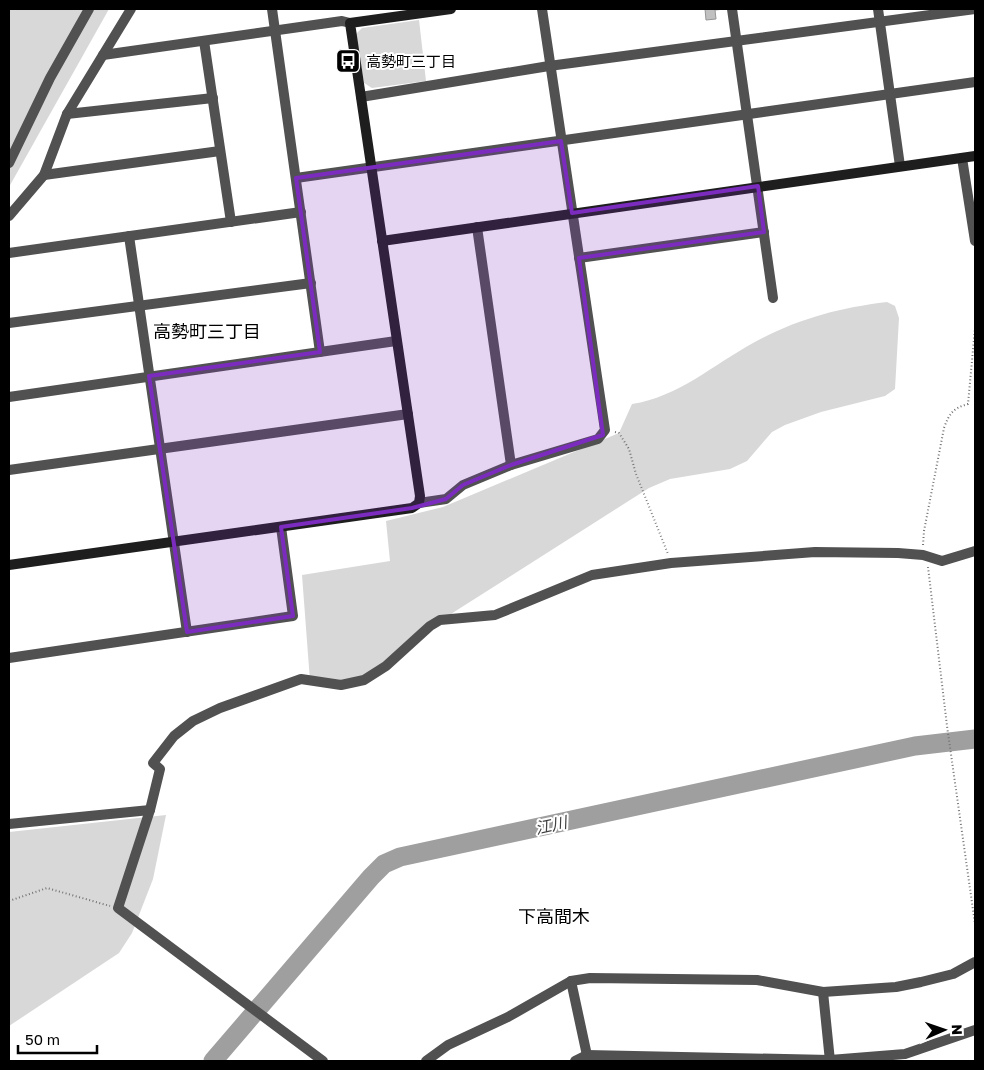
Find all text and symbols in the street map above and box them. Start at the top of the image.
bus stop icon: 高勢町三丁目 [335,48,361,74]
place label: 高勢町三丁目 [366,52,456,70]
district label: 高勢町三丁目 [153,320,261,342]
water label: 江川 [533,811,571,838]
district label: 下高間木 [518,905,590,927]
north arrow [919,1005,969,1055]
scale bar [18,1022,96,1054]
text: N [949,1024,966,1035]
text: 50 m [25,1030,60,1048]

